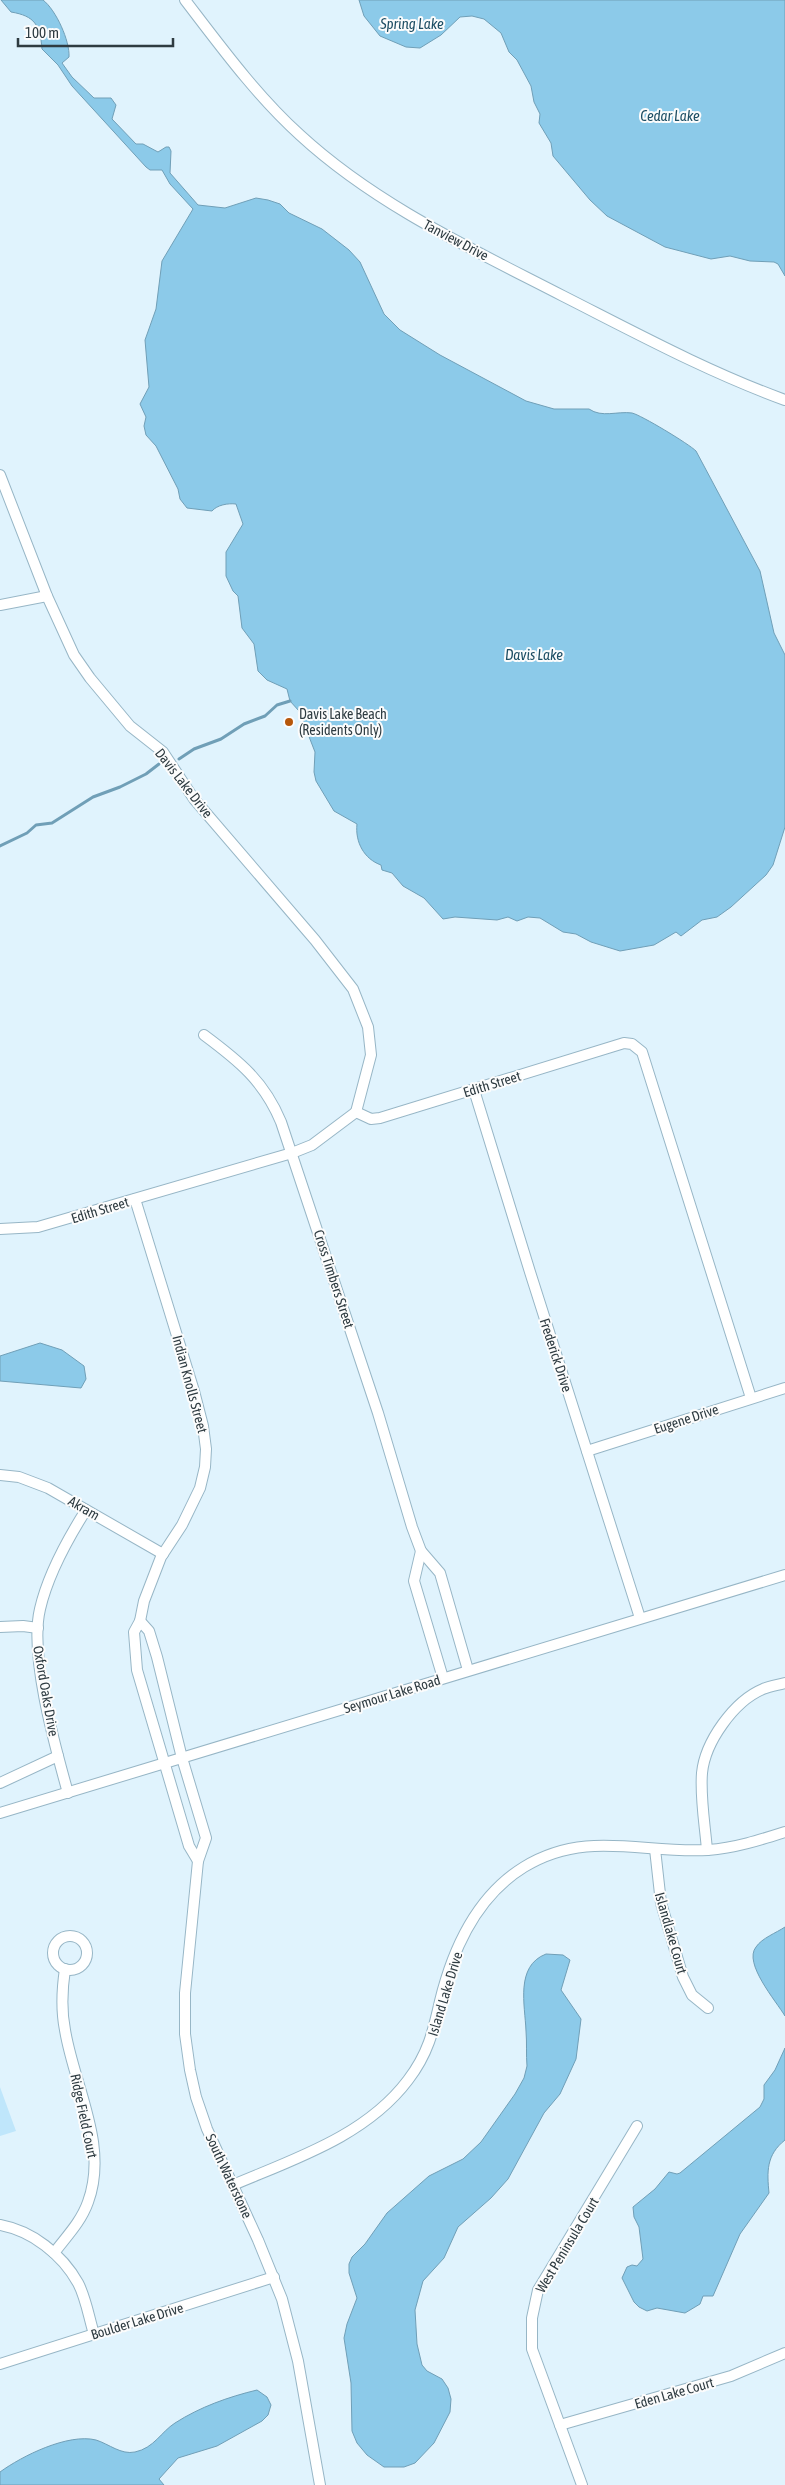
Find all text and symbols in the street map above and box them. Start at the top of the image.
scale bar [18,15,172,47]
water label: Spring Lake [379,15,444,32]
text: 100 m [25,24,59,41]
water label: Cedar Lake [640,107,700,124]
street label: Tanview Drive [421,216,491,264]
water label: Davis Lake [505,646,563,663]
place label: Davis Lake Beach (Residents Only) [299,706,387,738]
marker: Davis Lake Beach (Residents Only) [283,716,295,728]
street label: Davis Lake Drive [152,745,216,821]
street label: Edith Street [461,1068,523,1100]
street label: Edith Street [69,1194,131,1226]
street label: Cross Timbers Street [311,1228,357,1330]
street label: Frederick Drive [537,1316,575,1394]
street label: Indian Knolls Street [169,1333,211,1435]
street label: Eugene Drive [652,1401,720,1437]
street label: Akram [66,1493,102,1523]
street label: Oxford Oaks Drive [30,1644,62,1738]
street label: Seymour Lake Road [342,1672,442,1716]
street label: Islandlake Court [652,1890,690,1976]
street label: Island Lake Drive [425,1950,465,2038]
street label: Ridge Field Court [67,2072,101,2160]
street label: South Waterstone [202,2131,256,2221]
street label: West Peninsula Court [532,2194,602,2296]
street label: Boulder Lake Drive [89,2299,185,2343]
street label: Eden Lake Court [633,2374,715,2412]

